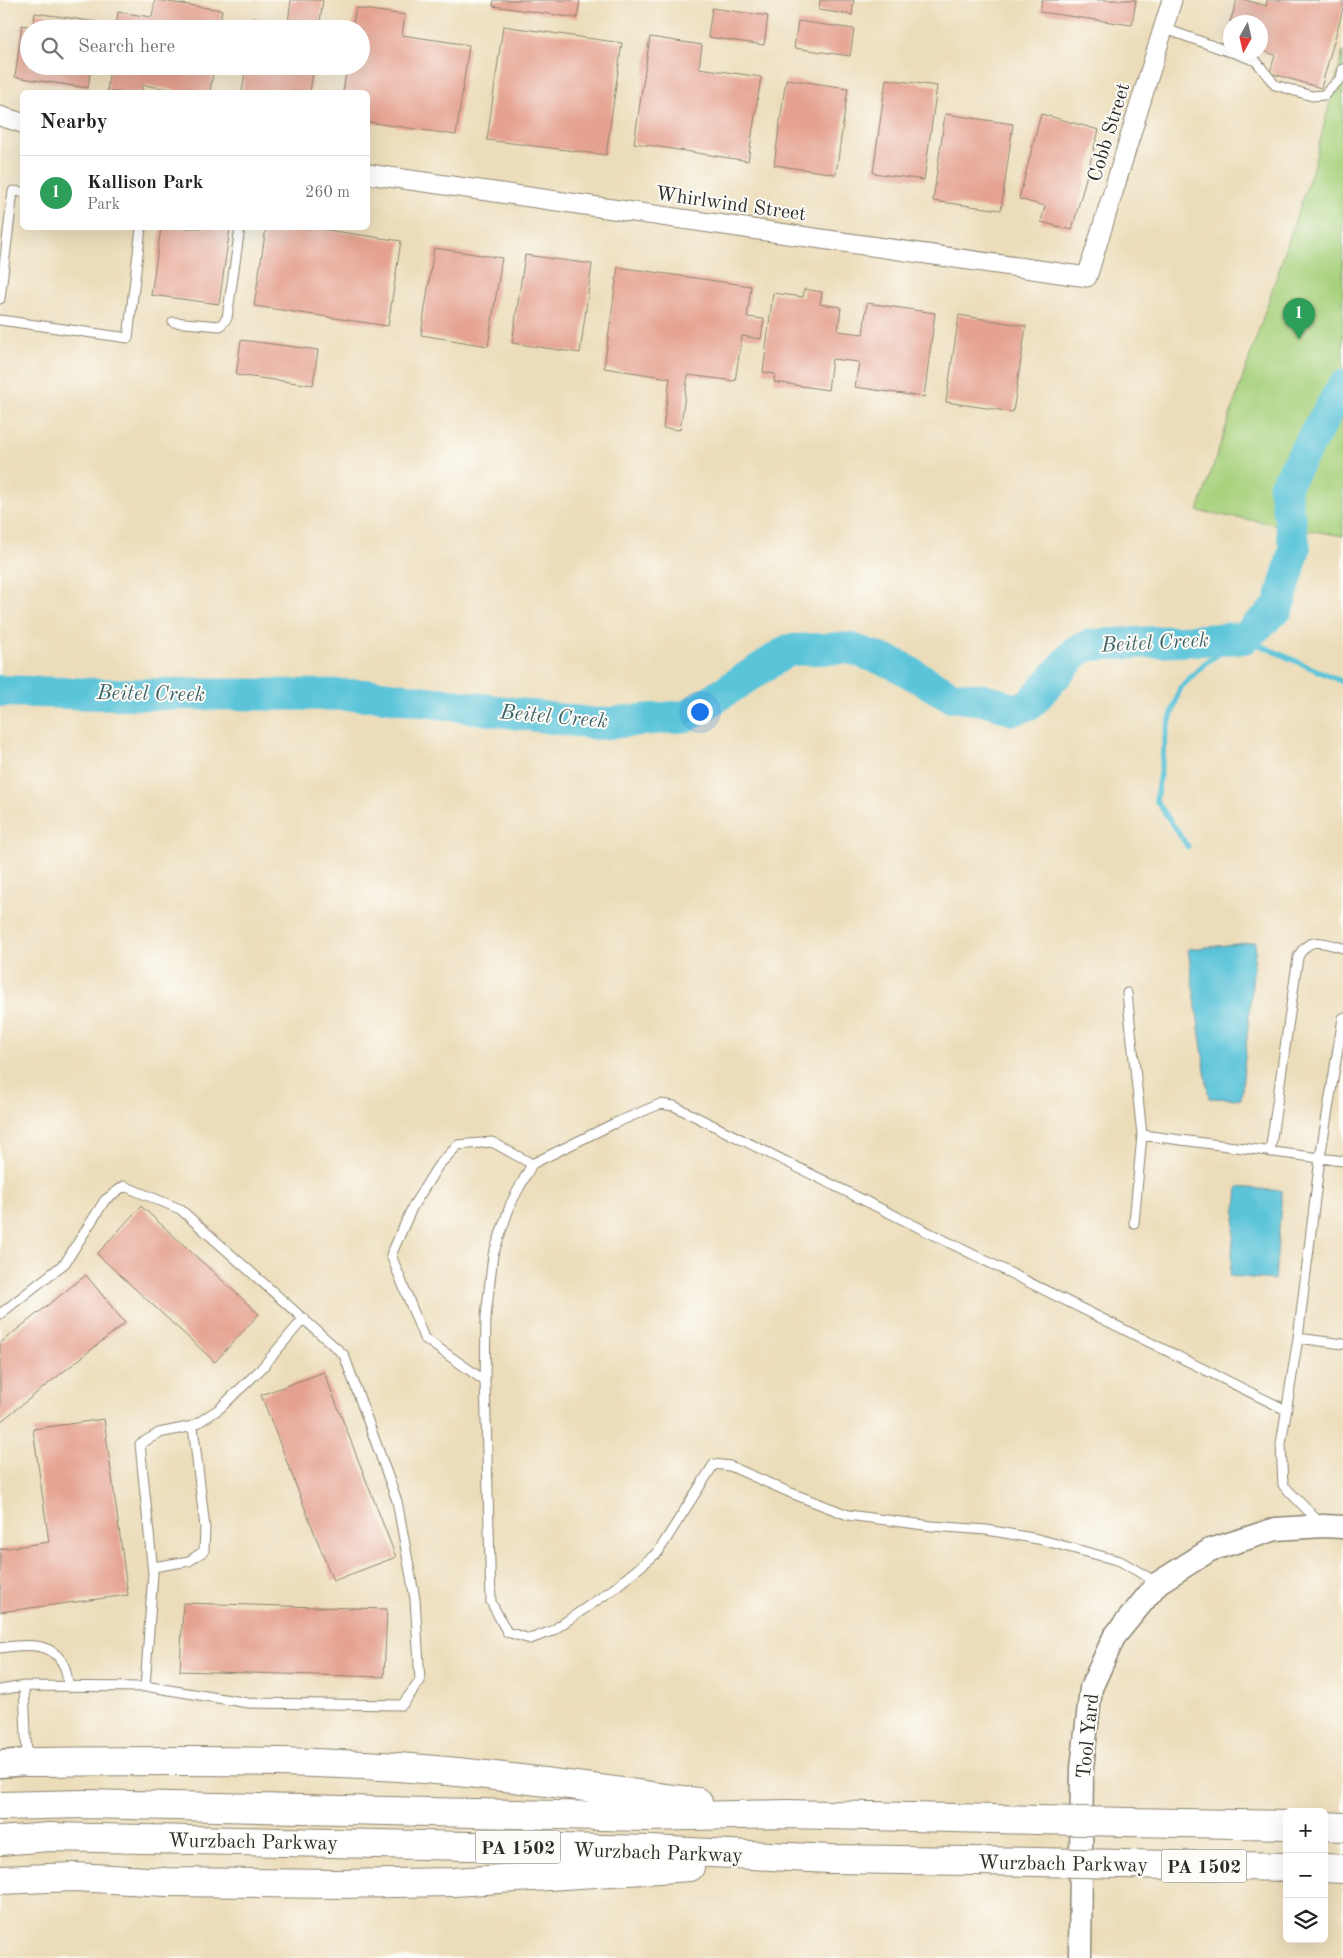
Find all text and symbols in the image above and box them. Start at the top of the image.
north arrow [1223,15,1268,60]
search box [20,20,370,75]
icon: search [38,34,66,62]
text: Search here [78,38,175,57]
street label: Cobb Street [1085,81,1134,184]
text: Nearby [40,112,108,133]
text: Kallison Park [87,174,203,193]
text: 1 [51,185,61,201]
text: 260 m [305,185,350,201]
street label: Whirlwind Street [654,185,807,225]
text: Park [87,197,120,213]
pin: 1 [1283,298,1315,339]
water label: Beitel Creek [1100,630,1210,657]
water label: Beitel Creek [96,683,205,706]
your location [687,699,713,725]
water label: Beitel Creek [498,702,609,733]
street label: Tool Yard [1075,1693,1103,1780]
map controls [1283,1808,1328,1943]
button: + [1283,1808,1328,1853]
road number: PA 1502 [476,1830,560,1864]
street label: Wurzbach Parkway [168,1832,338,1854]
street label: Wurzbach Parkway [573,1841,743,1867]
road number: PA 1502 [1162,1850,1246,1882]
button: − [1283,1853,1328,1898]
street label: Wurzbach Parkway [978,1854,1148,1876]
button: layers [1283,1898,1328,1943]

